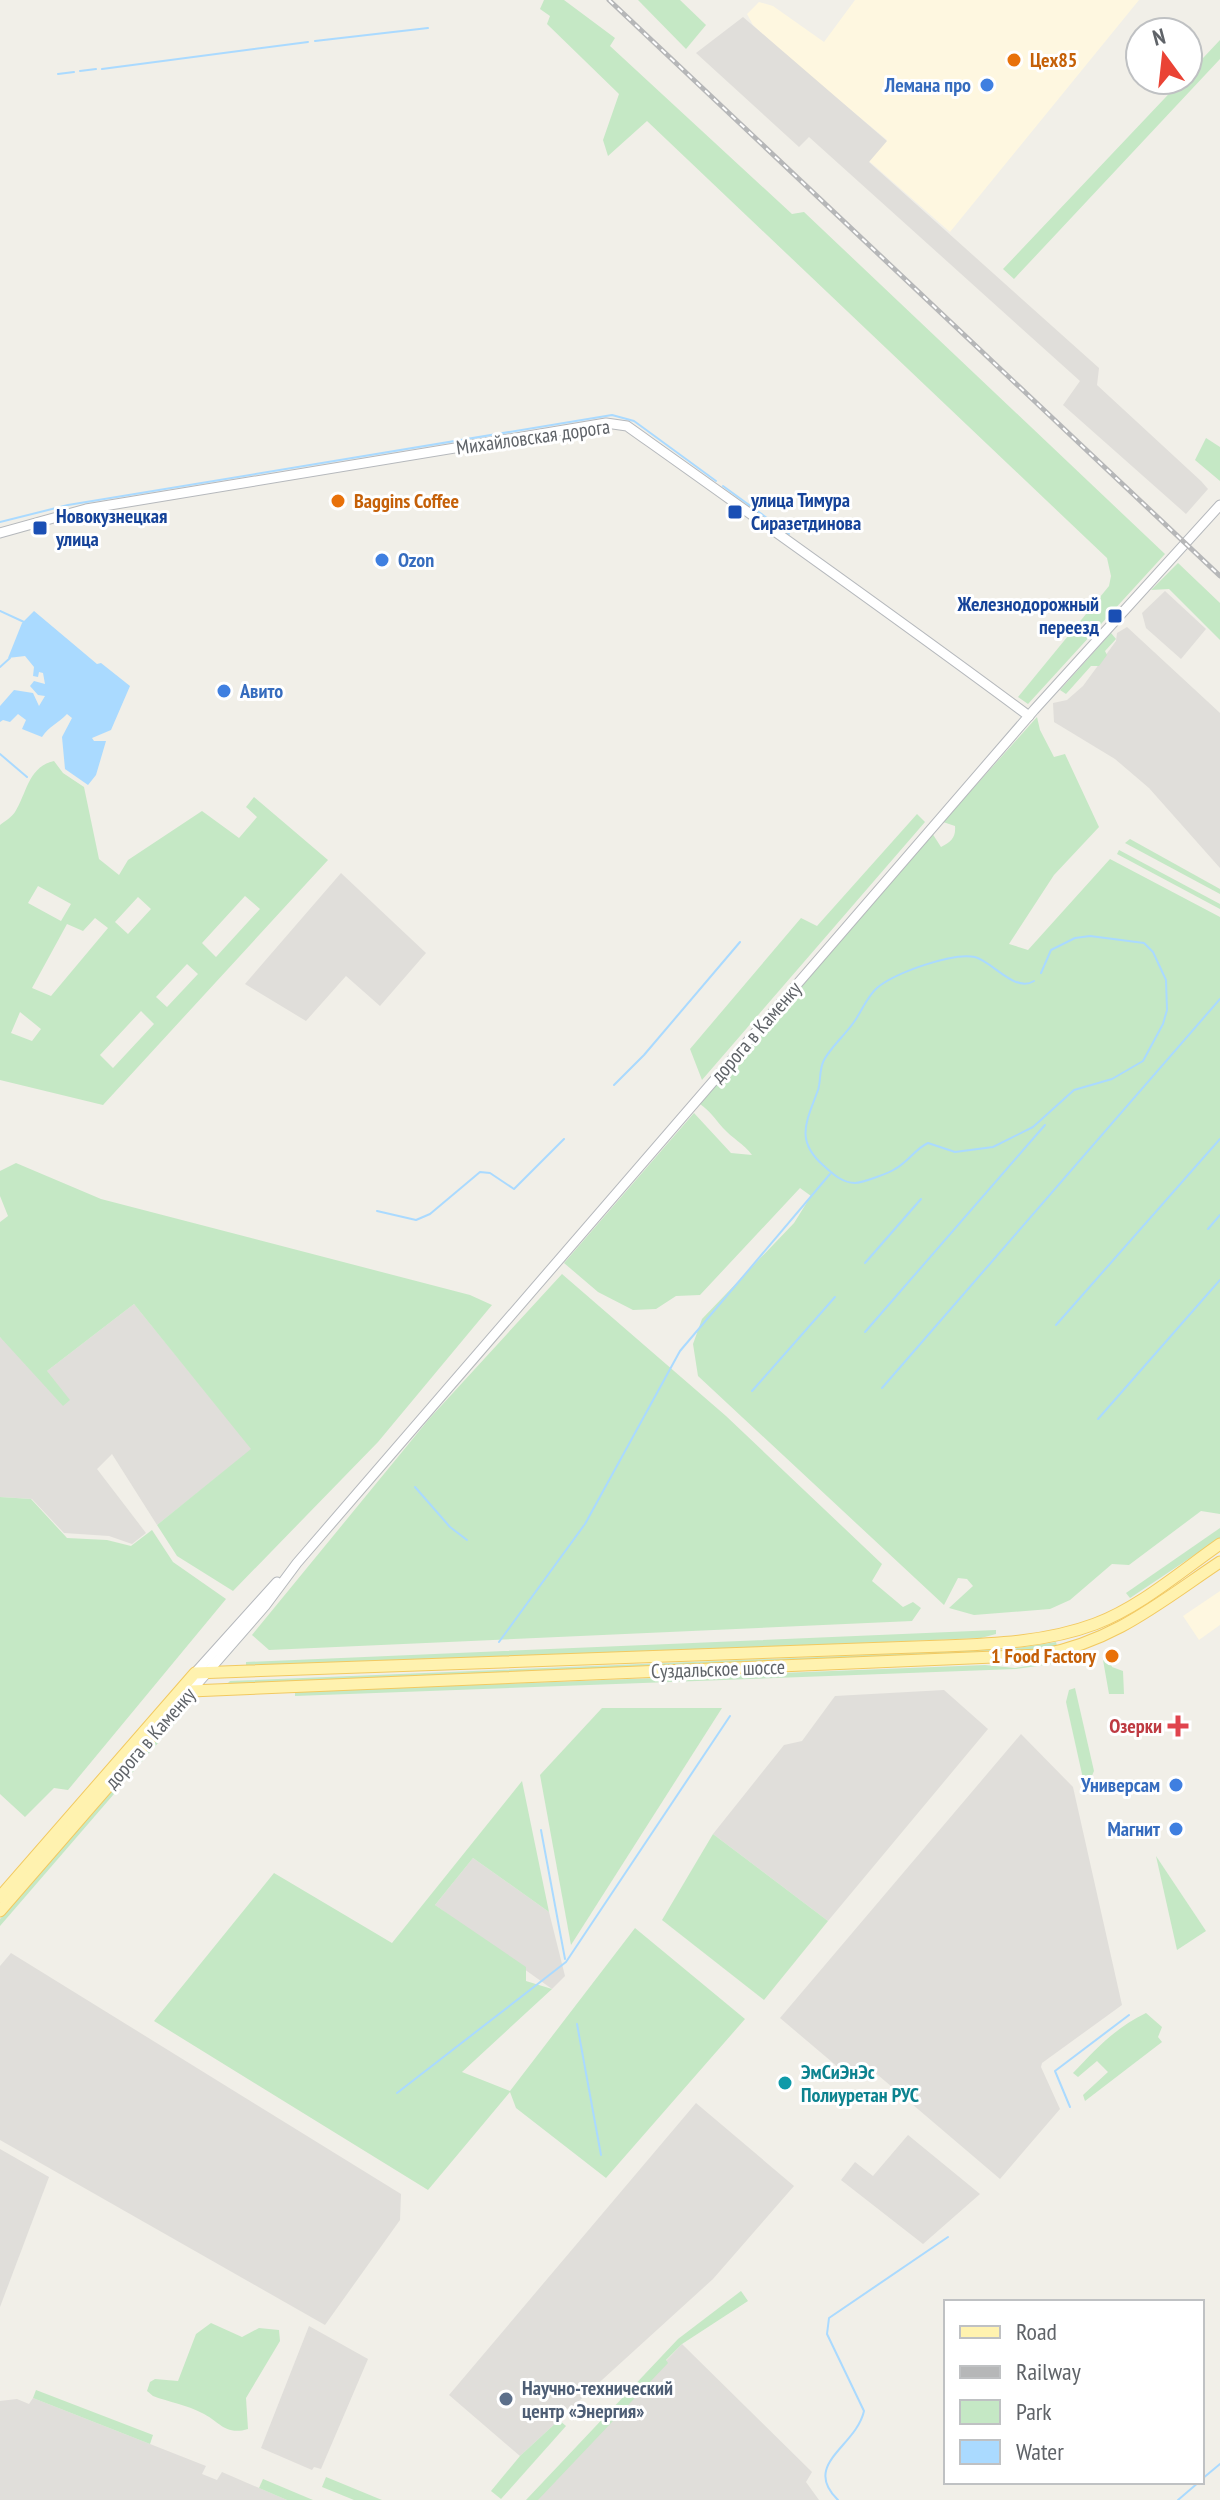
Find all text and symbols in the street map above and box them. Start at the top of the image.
north arrow [1124,16,1204,96]
text: N [1149,22,1168,52]
place label: Цех85 [1030,47,1077,73]
marker: Цех85 [1005,51,1023,69]
place label: Лемана про [884,72,971,98]
marker: Лемана про [978,76,996,94]
street label: Михайловская дорога [454,413,612,461]
place label: улица Тимура Сиразетдинова [750,487,861,536]
place label: Baggins Coffee [354,488,459,514]
marker: Baggins Coffee [329,492,347,510]
place label: Новокузнецкая улица [55,503,167,552]
marker: улица Тимура Сиразетдинова [726,503,744,521]
marker: Новокузнецкая улица [31,519,49,537]
place label: Ozon [398,547,434,573]
marker: Ozon [373,551,391,569]
place label: Железнодорожный переезд [956,591,1099,640]
marker: Железнодорожный переезд [1106,607,1124,625]
place label: Авито [239,678,283,704]
marker: Авито [215,682,233,700]
street label: дорога в Каменку [705,976,807,1088]
place label: 1 Food Factory [991,1643,1097,1669]
marker: 1 Food Factory [1103,1647,1121,1665]
street label: Суздальское шоссе [651,1654,785,1684]
street label: дорога в Каменку [99,1682,201,1794]
place label: Озерки [1109,1713,1162,1739]
marker: Озерки [1169,1717,1187,1735]
place label: Универсам [1080,1772,1160,1798]
marker: Универсам [1167,1776,1185,1794]
place label: Магнит [1108,1816,1160,1842]
marker: Магнит [1167,1820,1185,1838]
place label: ЭмСиЭнЭс Полиуретан РУС [801,2059,919,2108]
marker: ЭмСиЭнЭс Полиуретан РУС [776,2074,794,2092]
legend [944,2300,1204,2484]
text: Road [1016,2316,1057,2347]
text: Railway [1016,2356,1081,2387]
place label: Научно-технический центр «Энергия» [522,2375,673,2424]
marker: Научно-технический центр «Энергия» [497,2390,515,2408]
text: Park [1016,2396,1052,2427]
text: Water [1016,2436,1064,2467]

